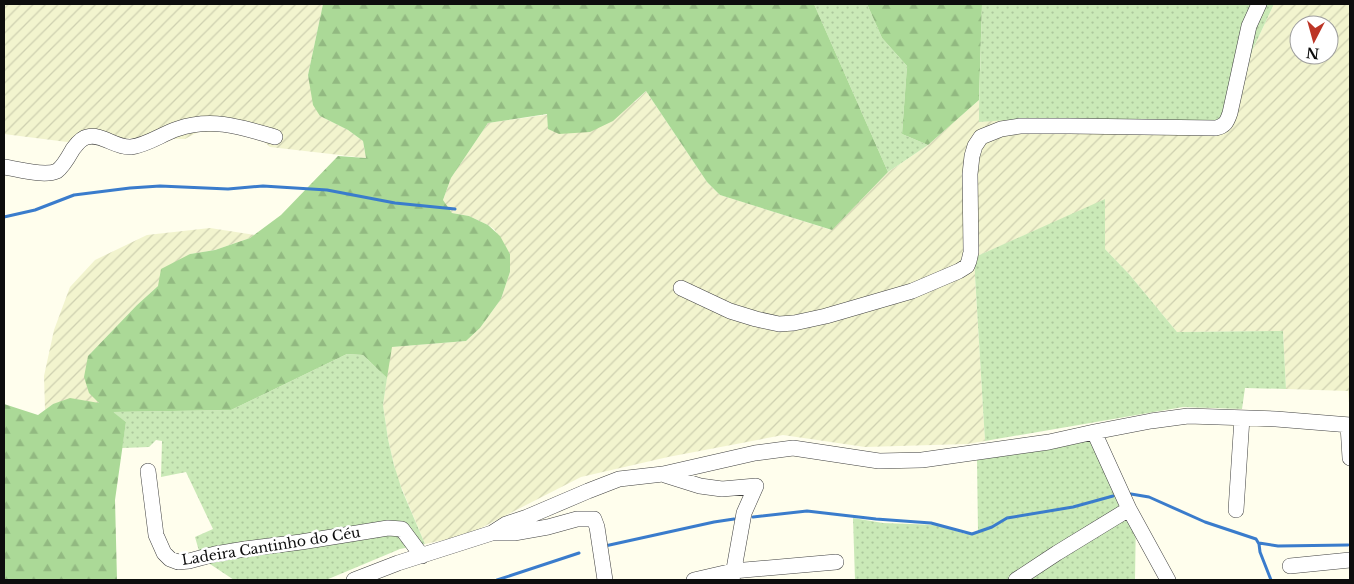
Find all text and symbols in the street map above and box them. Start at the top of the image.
north arrow [1289,15,1339,65]
text: N [1305,43,1320,63]
street label: Ladeira Cantinho do Céu [180,523,362,569]

